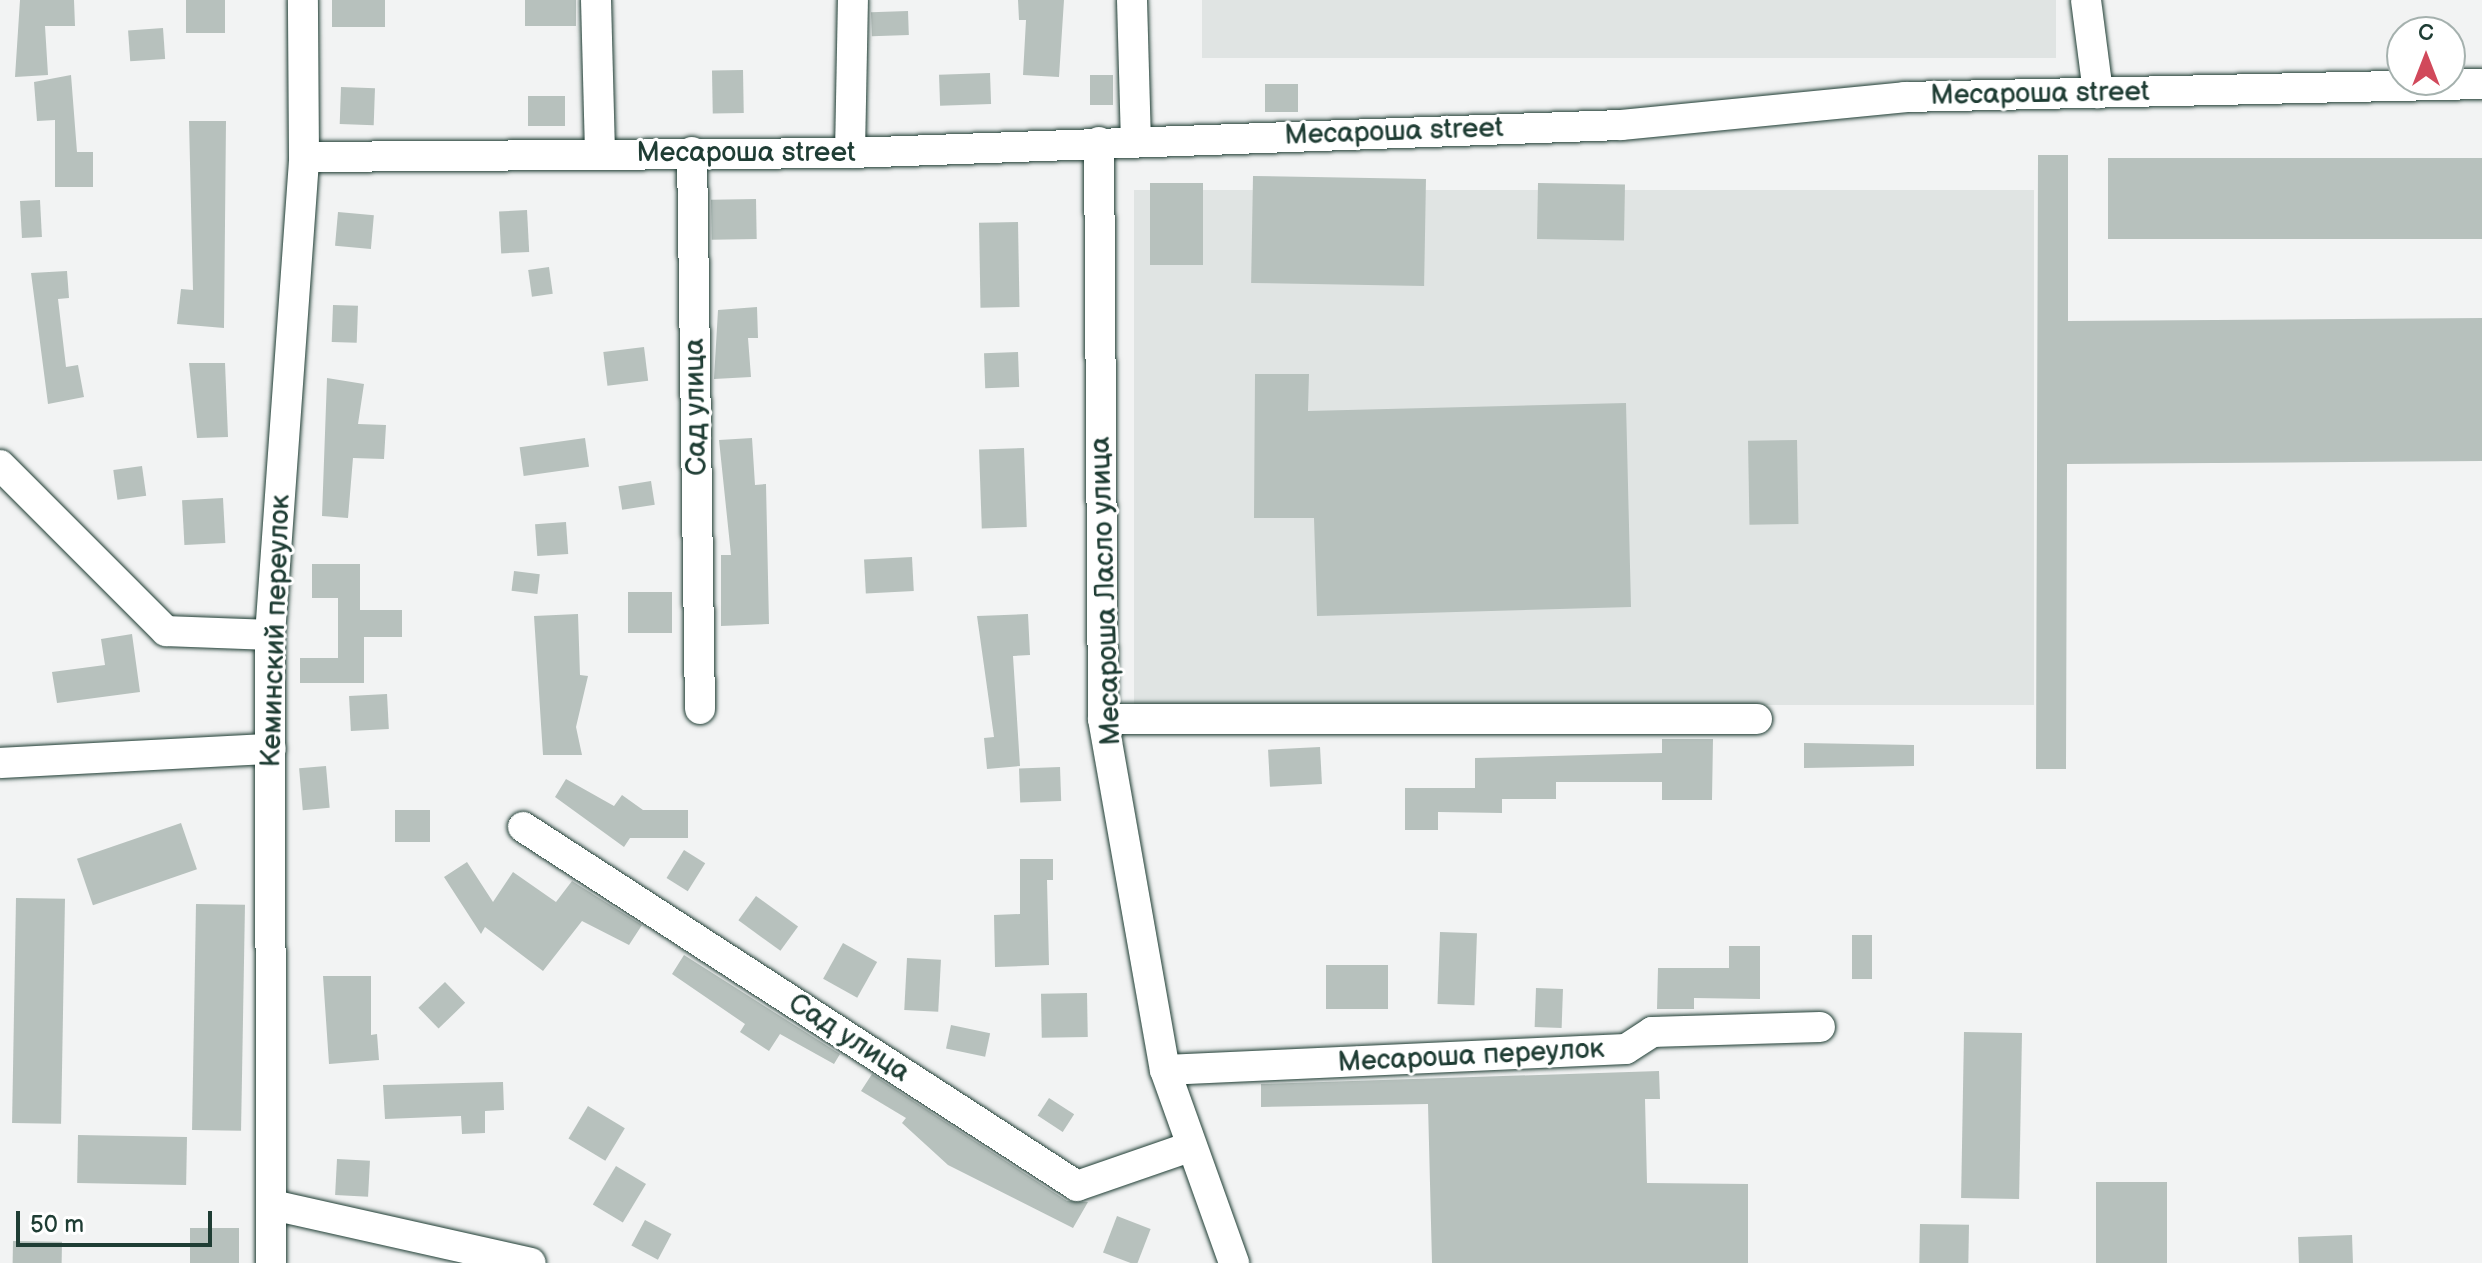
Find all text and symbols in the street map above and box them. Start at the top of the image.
north arrow [2386,16,2466,96]
text: С [2418,20,2434,47]
street label: Месароша street [1930,75,2150,113]
street label: Месароша street [1284,111,1504,153]
street label: Месароша street [636,136,856,170]
street label: Сад улица [678,338,714,476]
street label: Месароша Ласло улица [1084,436,1128,746]
street label: Кеминский переулок [254,494,298,768]
street label: Сад улица [782,986,916,1090]
street label: Месароша переулок [1337,1032,1605,1080]
scale bar [20,1195,216,1245]
text: 50 m [30,1210,84,1239]

